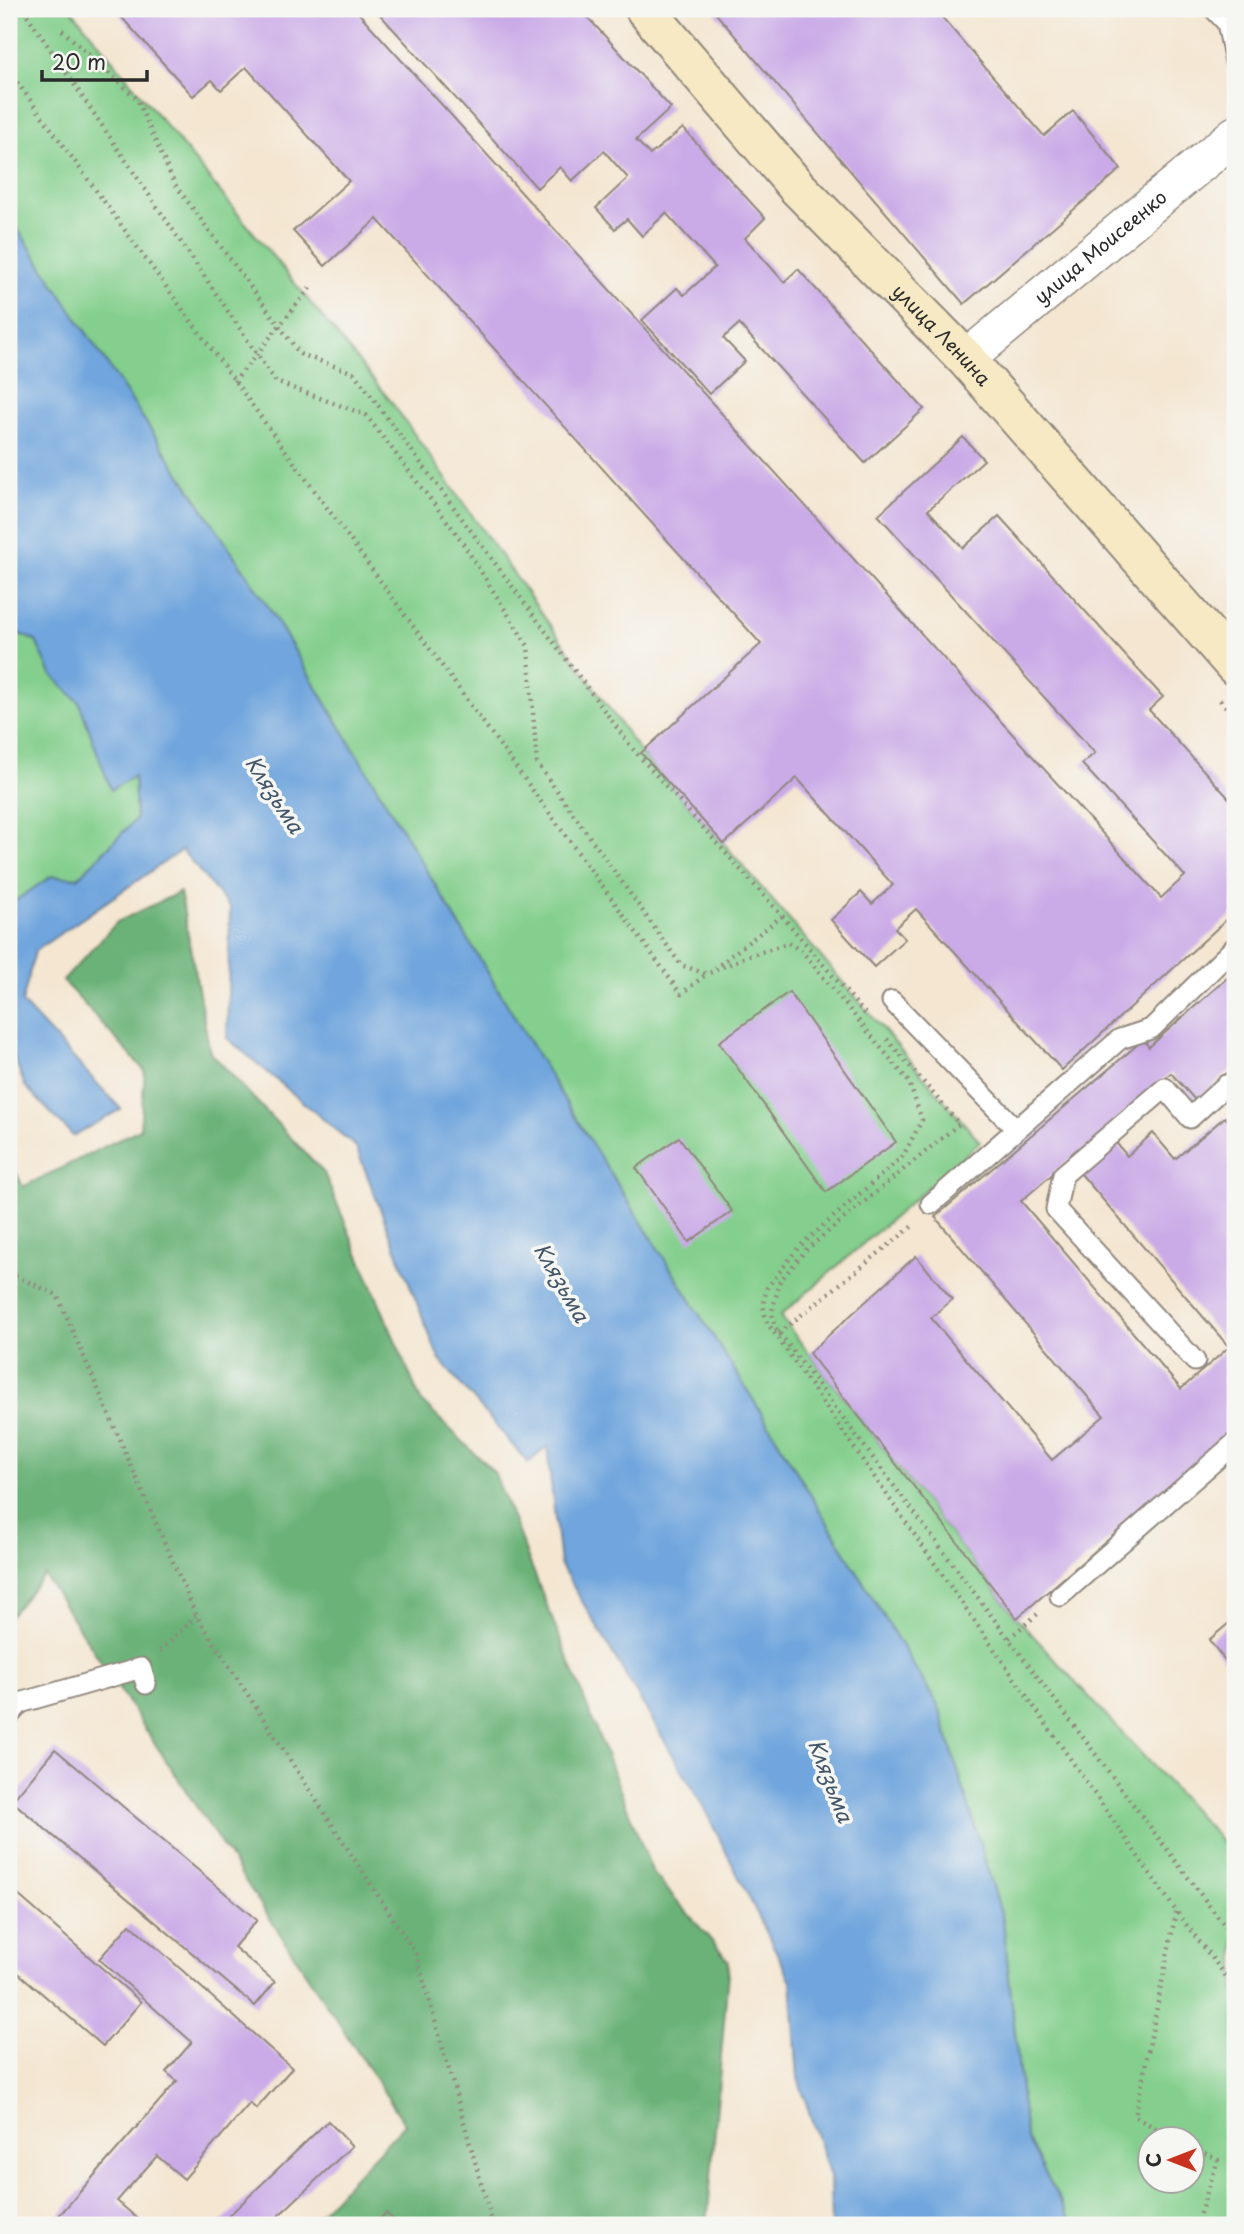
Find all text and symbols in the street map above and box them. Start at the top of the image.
scale bar [42,38,147,82]
text: 20 m [52,45,106,77]
street label: улица Моисеенко [1027,183,1172,310]
street label: улица Ленина [887,277,998,391]
water label: Клязьма [239,749,313,840]
water label: Клязьма [527,1236,599,1329]
water label: Клязьма [801,1734,863,1828]
north arrow [1136,2126,1206,2196]
text: С [1139,2153,1167,2167]

